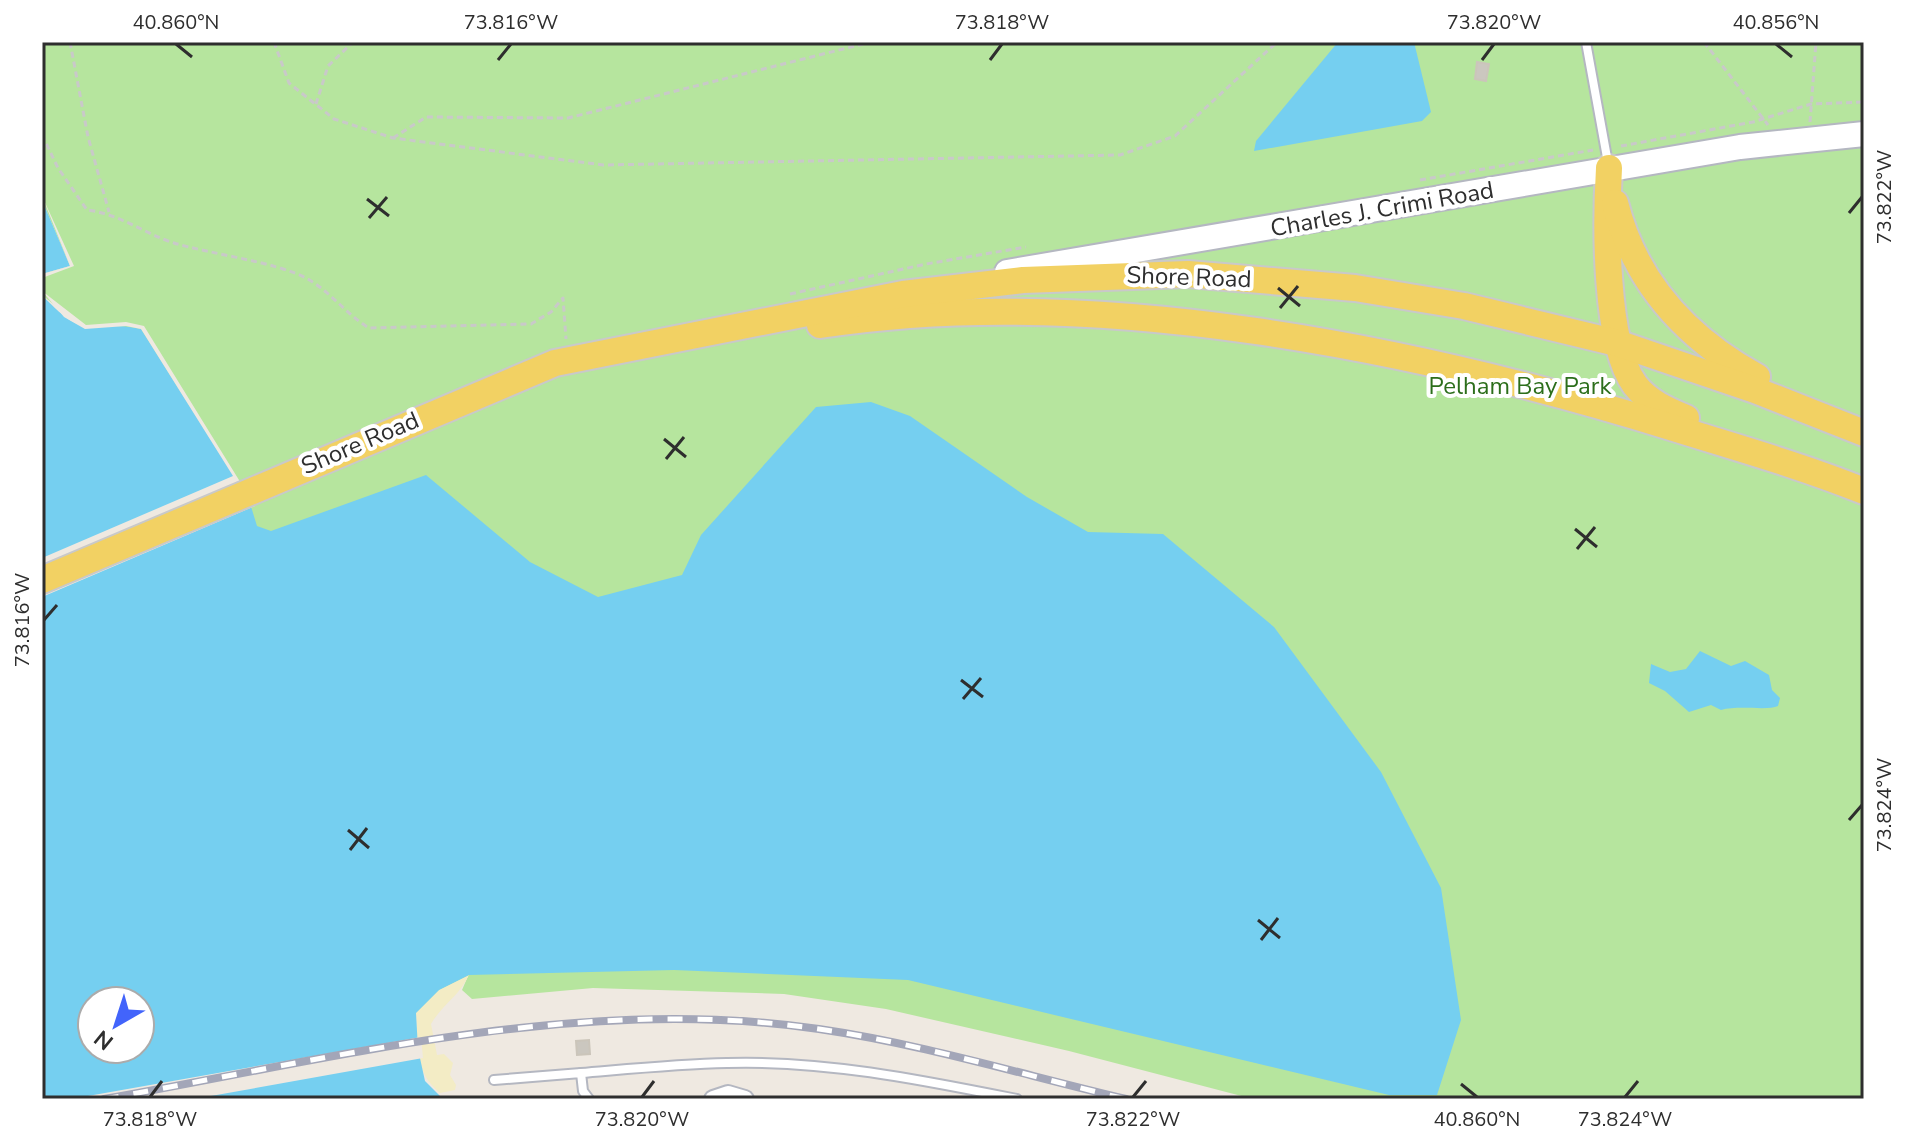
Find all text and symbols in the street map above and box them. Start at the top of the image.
text: 40.860°N [133,9,219,36]
text: 73.816°W [464,9,558,36]
text: 73.818°W [955,9,1049,36]
text: 73.820°W [1447,9,1541,36]
text: 40.856°N [1733,9,1819,36]
text: 73.822°W [1871,150,1898,244]
street label: Charles J. Crimi Road [1268,174,1496,244]
street label: Shore Road [1126,259,1252,295]
park label: Pelham Bay Park [1429,370,1612,402]
street label: Shore Road [296,404,424,482]
text: 73.816°W [9,573,36,667]
text: 73.824°W [1871,758,1898,852]
north arrow [76,985,156,1065]
text: N [88,1023,120,1057]
text: 73.818°W [103,1106,197,1133]
text: 73.820°W [595,1106,689,1133]
text: 73.822°W [1086,1106,1180,1133]
text: 40.860°N [1434,1106,1520,1133]
text: 73.824°W [1578,1106,1672,1133]

